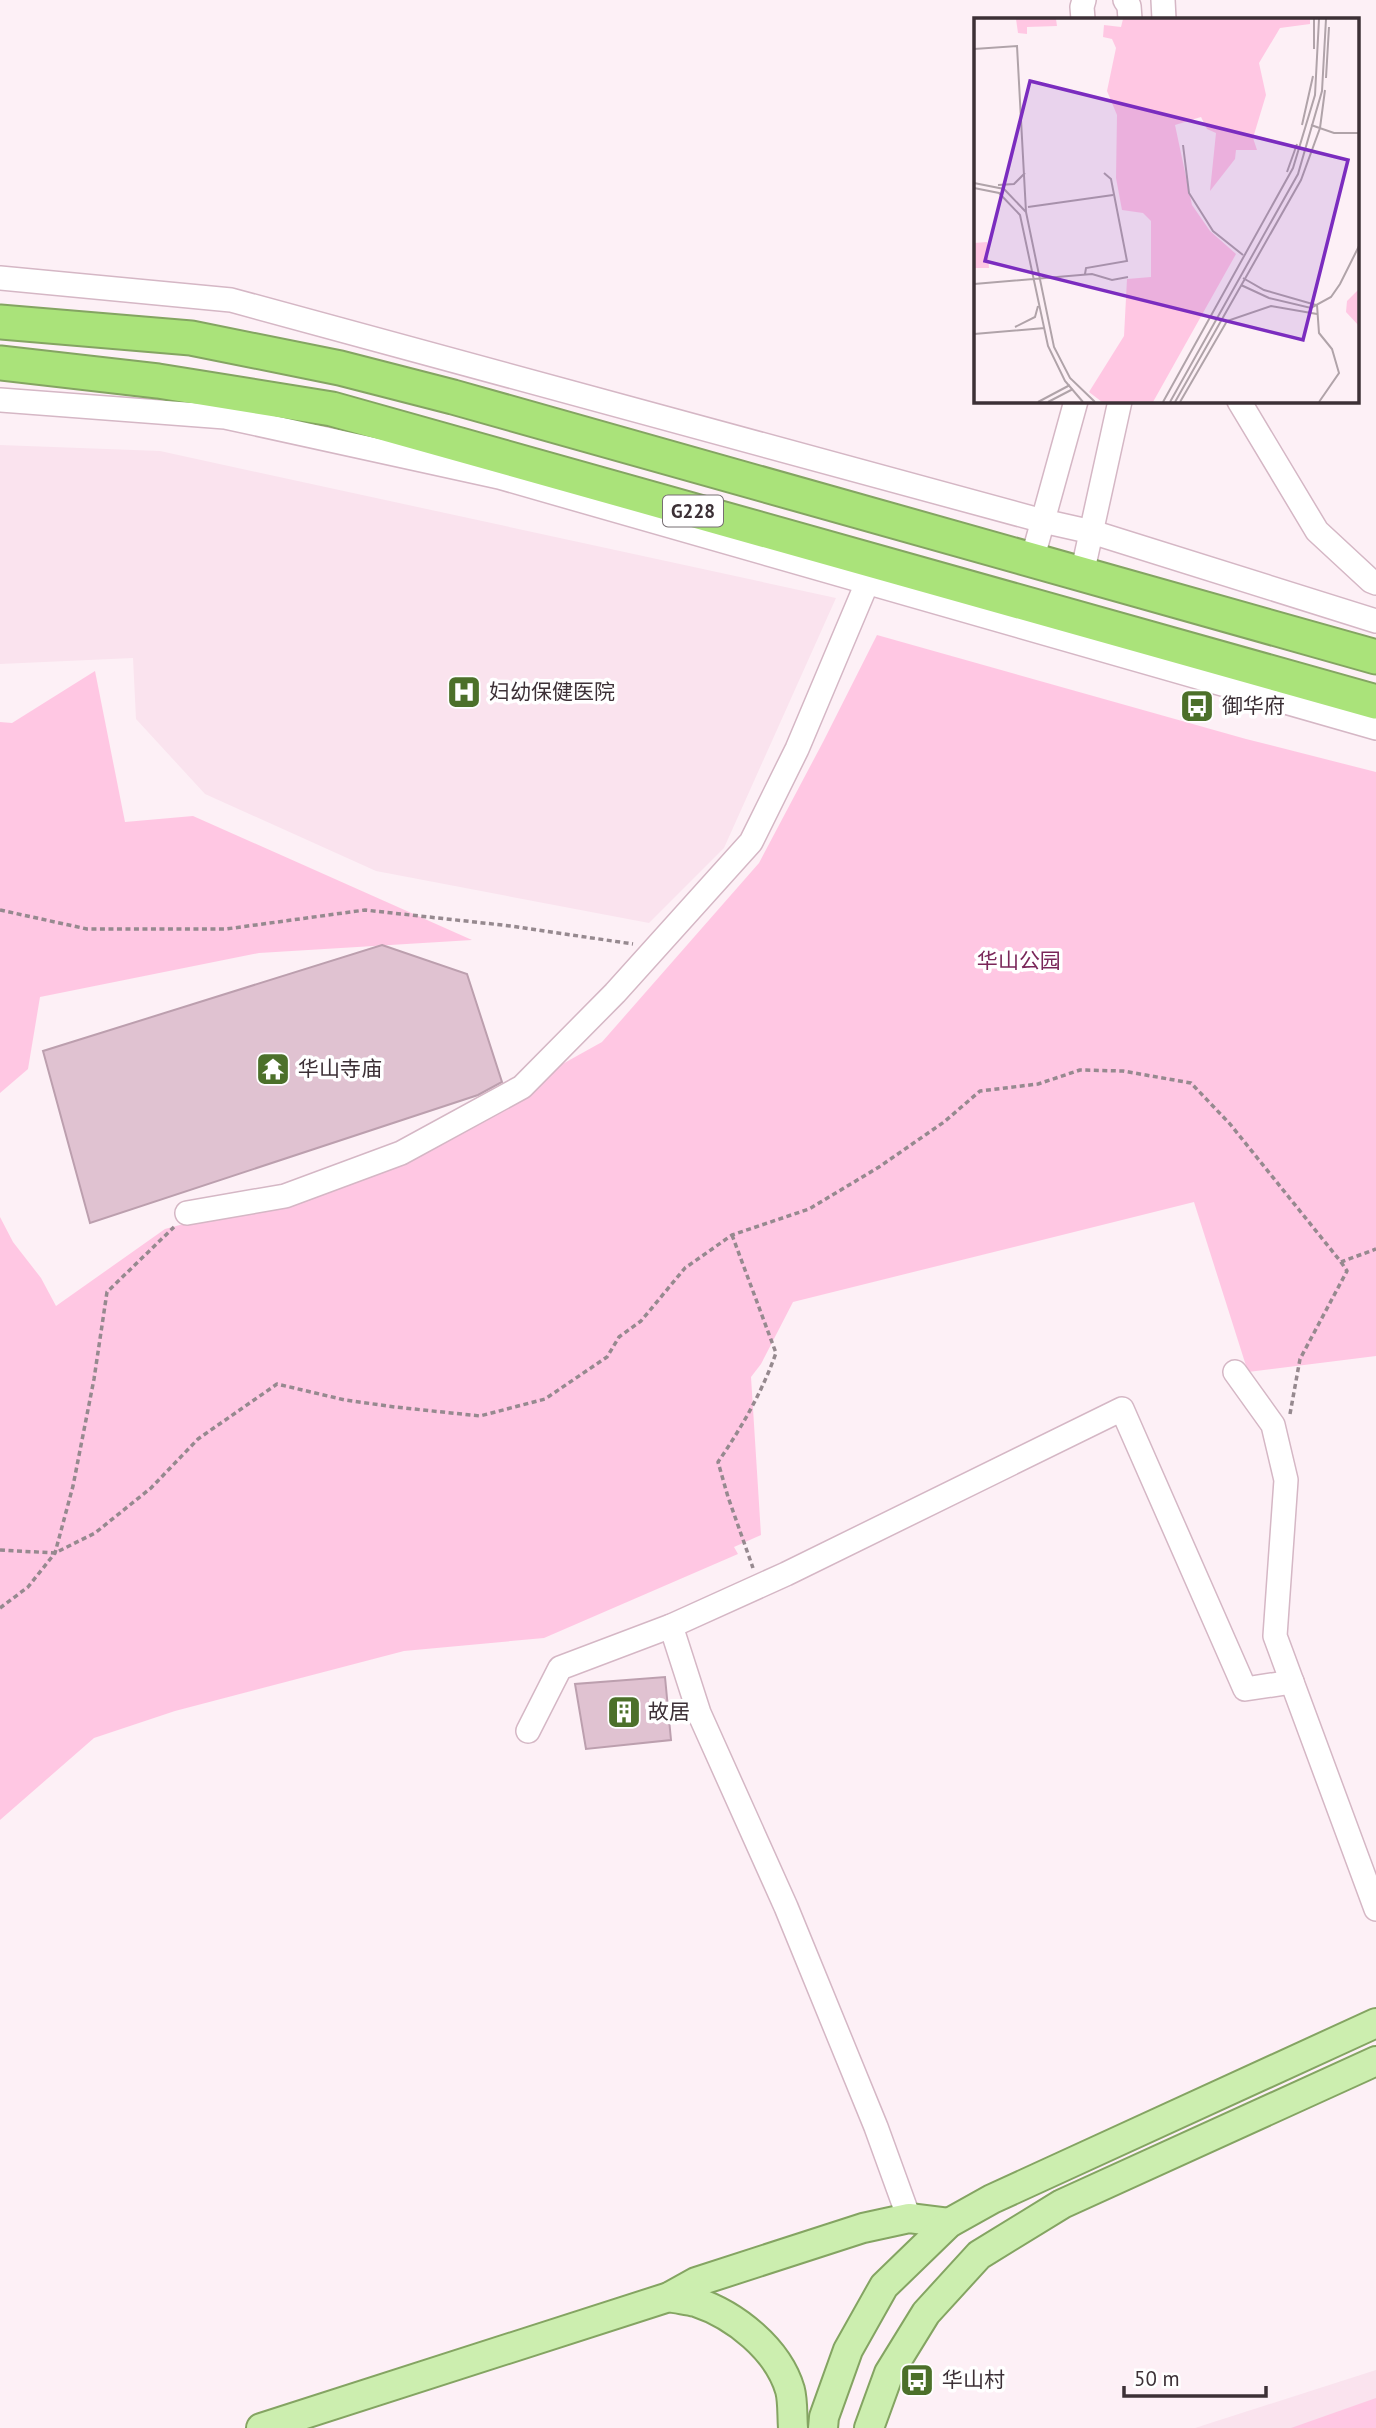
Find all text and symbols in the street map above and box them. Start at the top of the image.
inset map [974,18,1358,402]
road number: G228 [663,496,723,526]
hospital icon: 妇幼保健医院 [445,673,483,711]
place label: 妇幼保健医院 [489,678,615,705]
bus stop icon: 御华府 [1178,687,1216,725]
place label: 御华府 [1222,692,1285,719]
park label: 华山公园 [977,947,1061,974]
temple icon: 华山寺庙 [254,1050,292,1088]
place label: 华山寺庙 [298,1055,382,1082]
building icon: 故居 [605,1693,643,1731]
place label: 故居 [648,1698,690,1725]
scale bar [1124,2354,1266,2398]
bus stop icon: 华山村 [898,2361,936,2399]
text: 50 m [1134,2365,1180,2392]
place label: 华山村 [942,2366,1005,2393]

